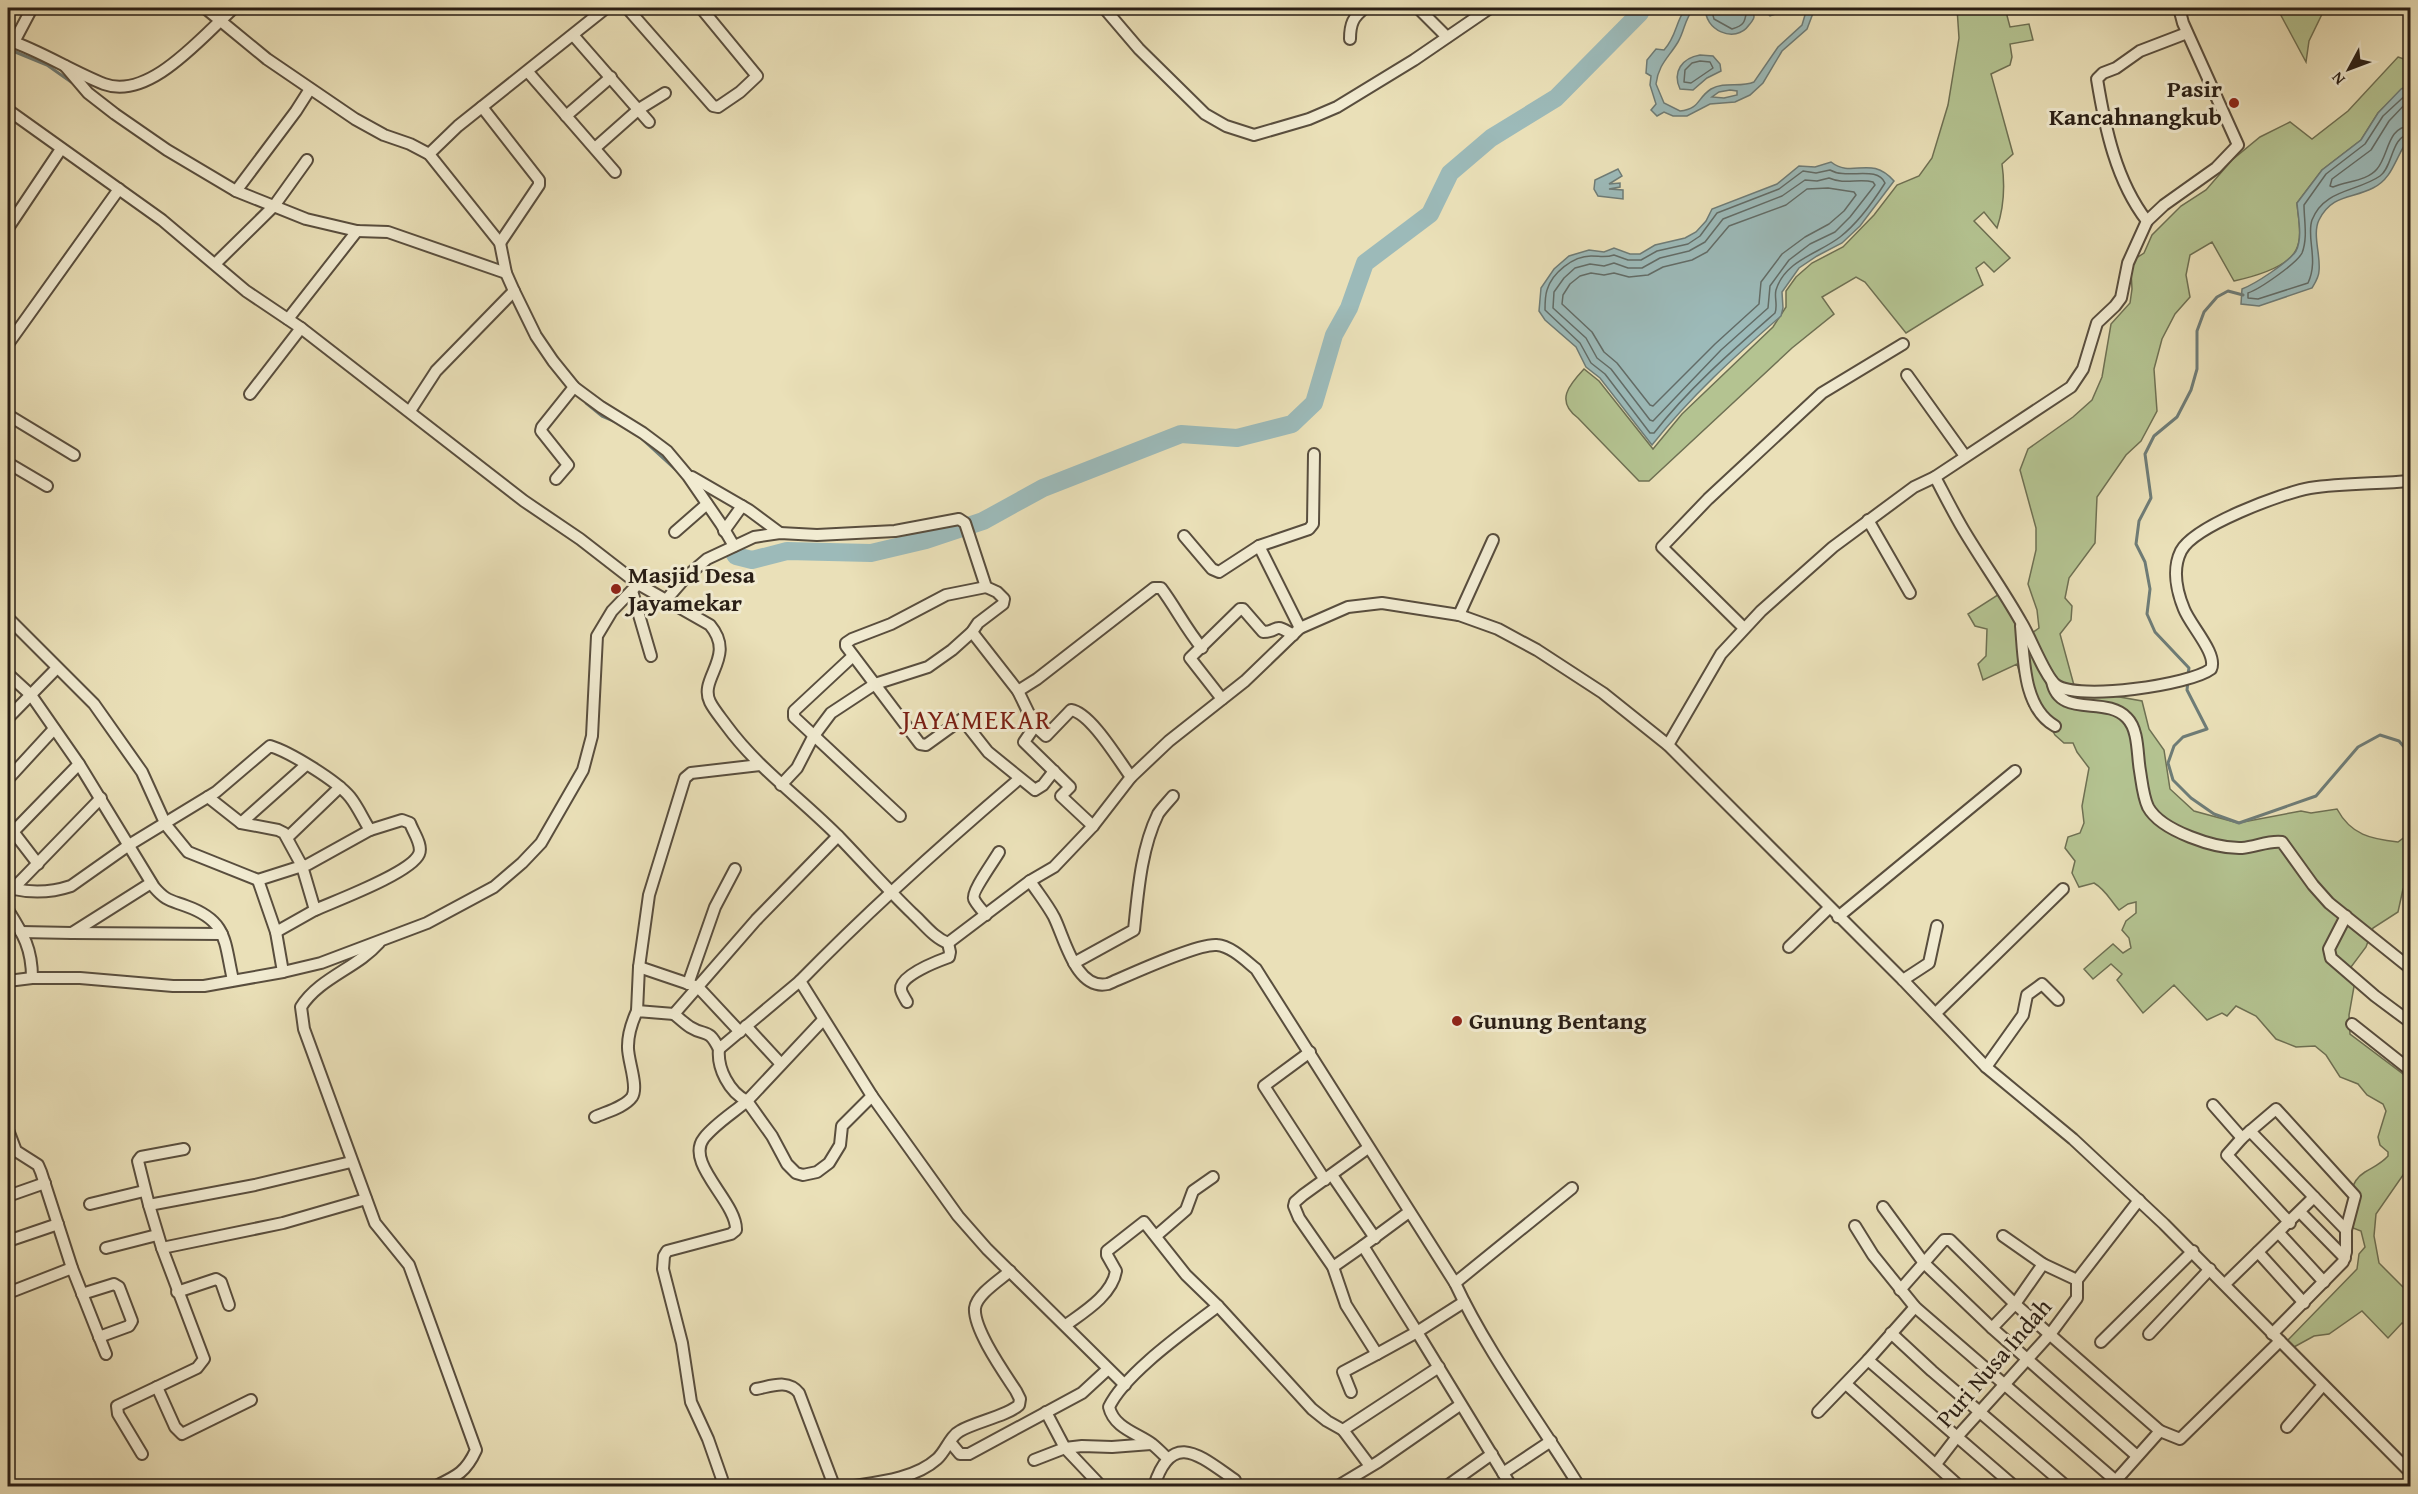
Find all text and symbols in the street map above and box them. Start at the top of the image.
north arrow [2319,39,2379,99]
text: N [2325,67,2350,91]
place label: Pasir Kancahnangkub [2049,71,2222,134]
marker: Pasir Kancahnangkub [2227,96,2241,110]
place label: Masjid Desa Jayamekar [624,557,756,620]
marker: Masjid Desa Jayamekar [609,582,623,596]
district label: JAYAMEKAR [899,699,1052,739]
place label: Gunung Bentang [1469,1003,1647,1038]
marker: Gunung Bentang [1450,1014,1464,1028]
street label: Puri Nusa Indah [1928,1290,2060,1435]

